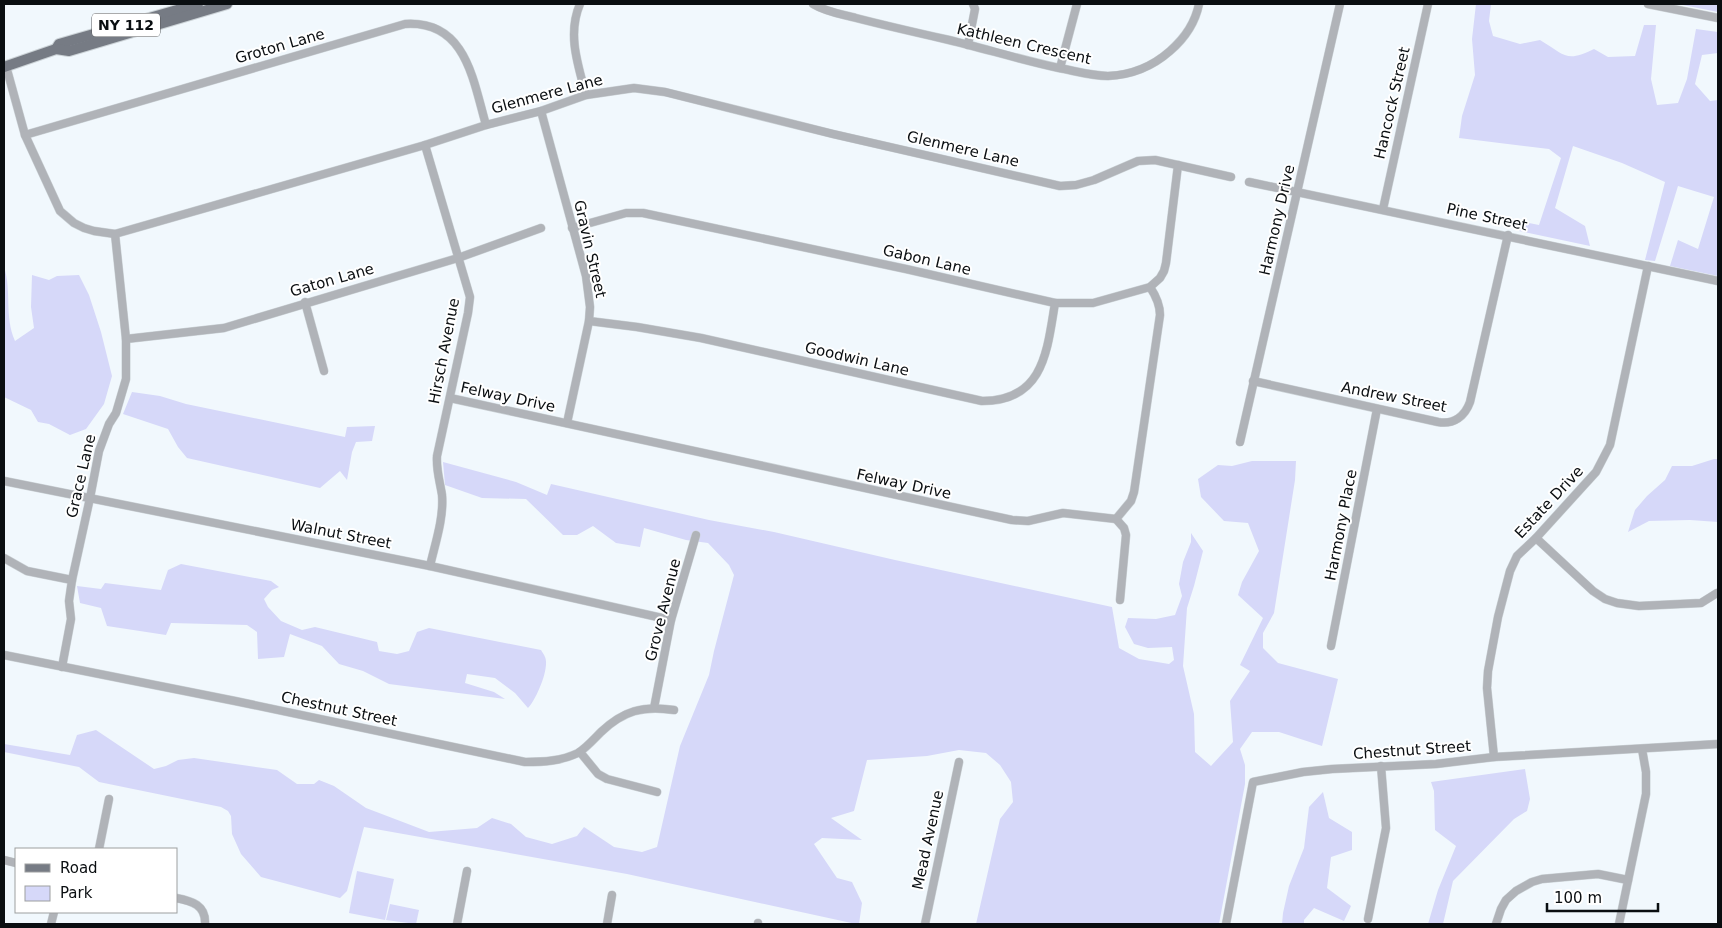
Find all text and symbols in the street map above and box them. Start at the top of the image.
road number: NY 112 [92,14,160,36]
street label: Kathleen Crescent [955,20,1093,68]
street label: Groton Lane [233,25,327,67]
street label: Hancock Street [1370,45,1414,161]
street label: Glenmere Lane [489,70,605,118]
street label: Glenmere Lane [905,127,1021,171]
street label: Harmony Drive [1255,163,1299,277]
street label: Gravin Street [570,198,610,300]
street label: Pine Street [1445,200,1529,234]
street label: Gabon Lane [881,241,973,279]
street label: Gaton Lane [288,259,376,301]
street label: Hirsch Avenue [425,296,463,406]
street label: Goodwin Lane [803,338,911,380]
street label: Felway Drive [459,378,557,416]
street label: Andrew Street [1340,378,1448,416]
street label: Grace Lane [63,432,99,520]
street label: Estate Drive [1511,462,1587,542]
street label: Felway Drive [855,465,953,503]
street label: Harmony Place [1321,468,1361,582]
street label: Walnut Street [289,515,393,553]
street label: Grove Avenue [642,557,684,663]
street label: Chestnut Street [279,688,399,730]
street label: Chestnut Street [1352,737,1472,763]
street label: Mead Avenue [909,789,947,891]
legend [15,848,178,913]
text: Road [60,859,98,877]
scale bar [1547,880,1658,912]
text: Park [60,884,93,902]
text: 100 m [1554,889,1602,907]

